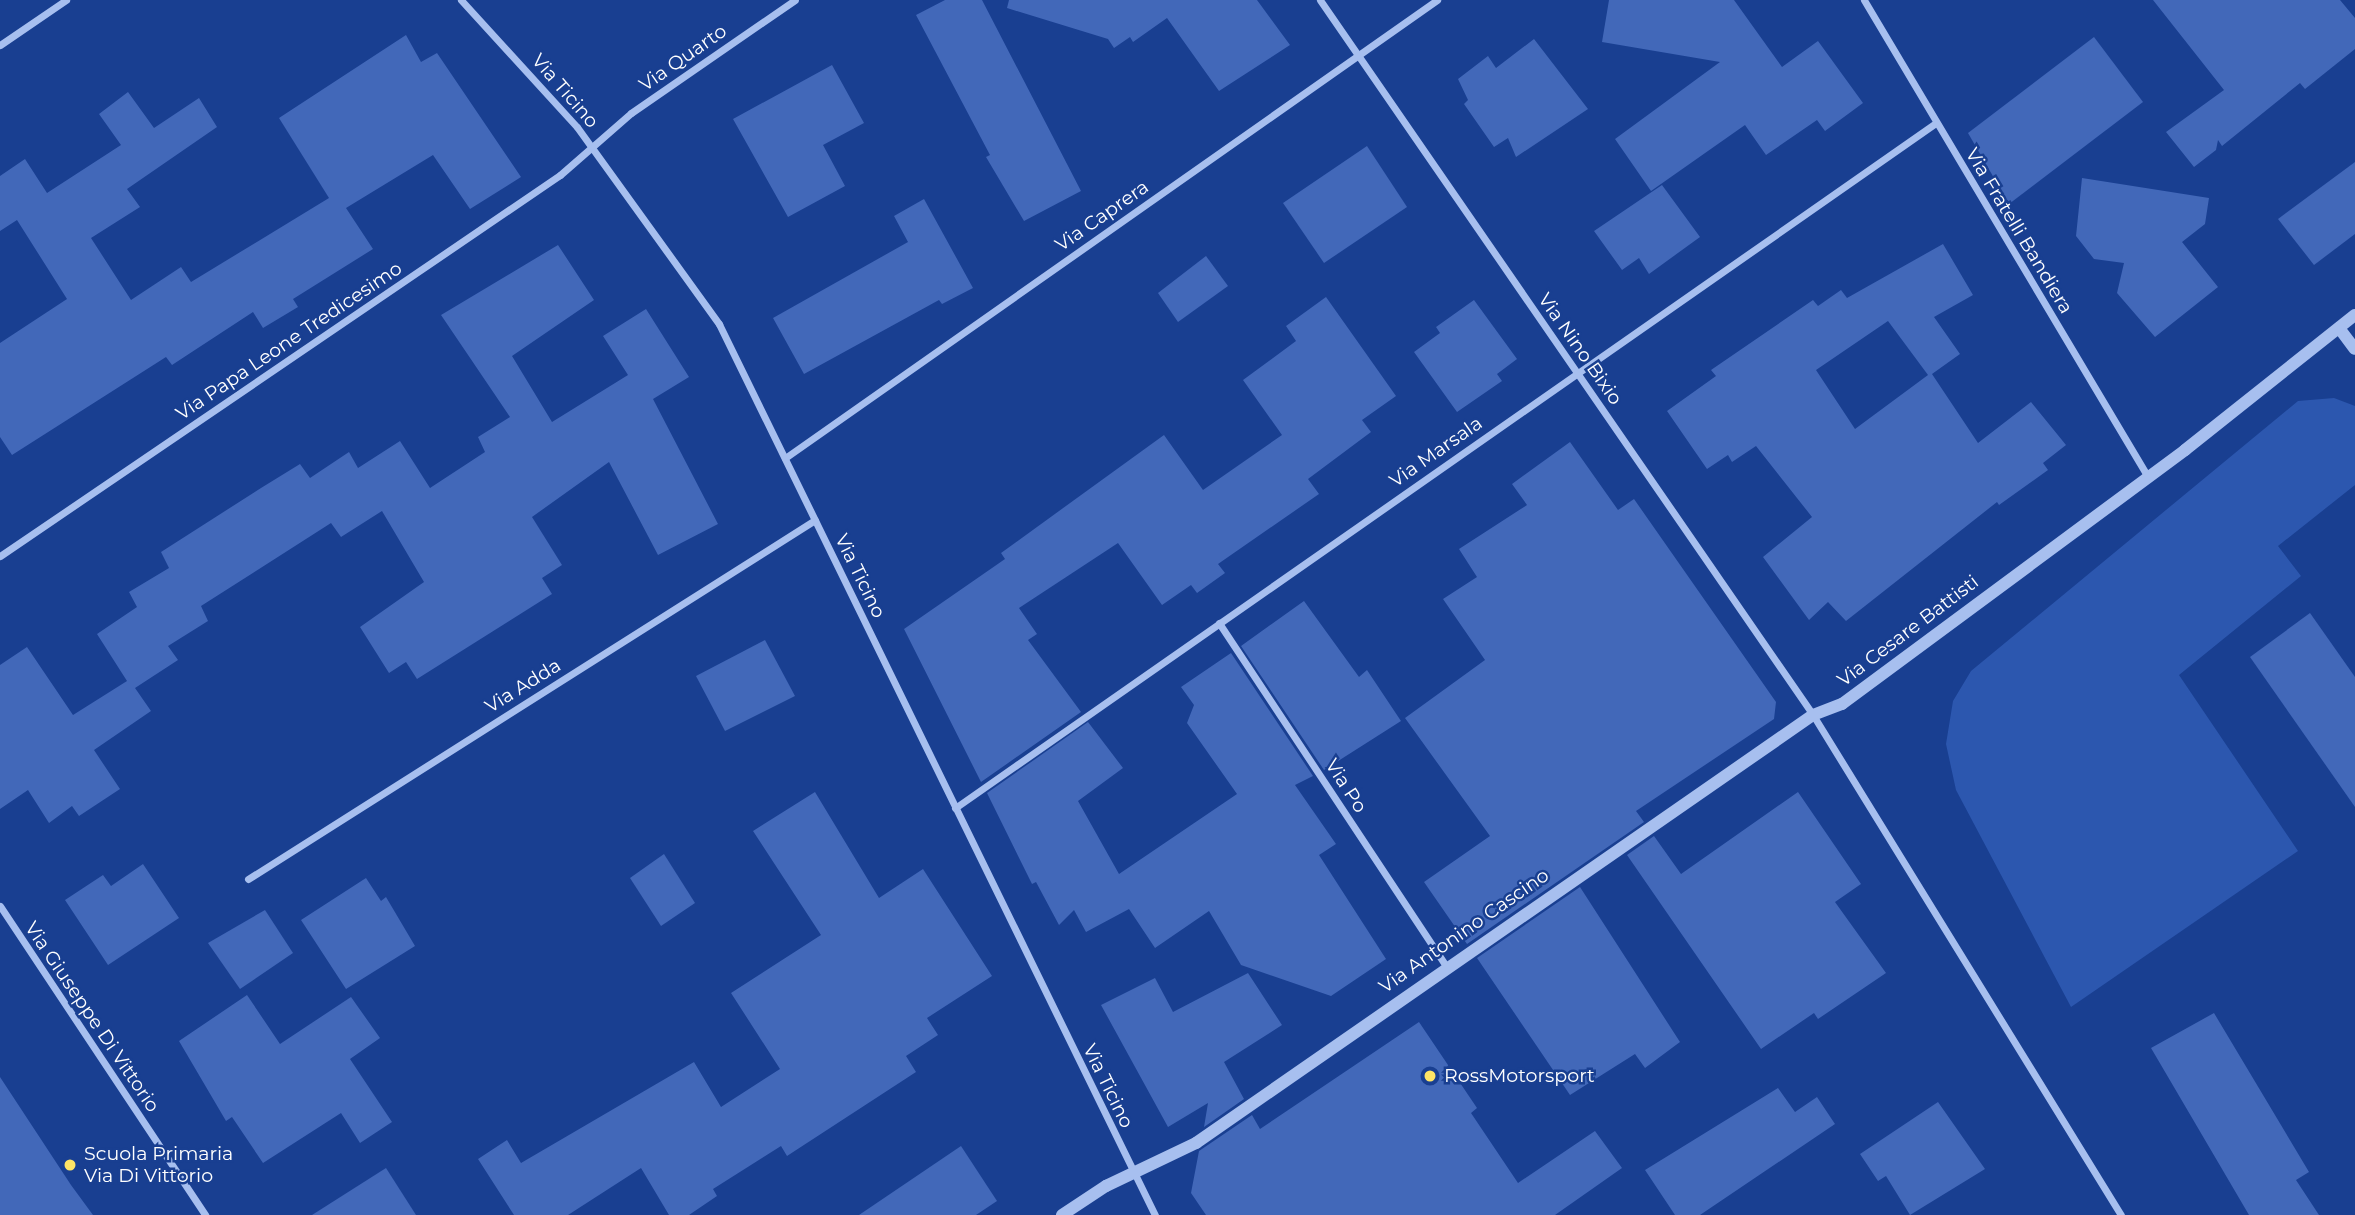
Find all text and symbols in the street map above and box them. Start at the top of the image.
street label: Via Quarto [635,20,731,96]
street label: Via Ticino [527,49,603,133]
street label: Via Fratelli Bandiera [1961,144,2077,318]
street label: Via Caprera [1051,176,1153,256]
street label: Via Papa Leone Tredicesimo [172,257,406,425]
street label: Via Nino Bixio [1533,289,1627,409]
street label: Via Marsala [1385,412,1487,492]
street label: Via Ticino [830,530,890,622]
street label: Via Cesare Battisti [1833,570,1983,692]
street label: Via Adda [481,654,565,718]
street label: Via Po [1320,755,1372,817]
street label: Via Antonino Cascino [1375,864,1553,998]
street label: Via Giuseppe Di Vittorio [20,918,164,1116]
street label: Via Ticino [1078,1040,1138,1132]
place label: RossMotorsport [1444,1065,1595,1087]
marker: RossMotorsport [1422,1068,1438,1084]
place label: Scuola Primaria Via Di Vittorio [84,1143,233,1187]
marker: Scuola Primaria Via Di Vittorio [62,1157,78,1173]

